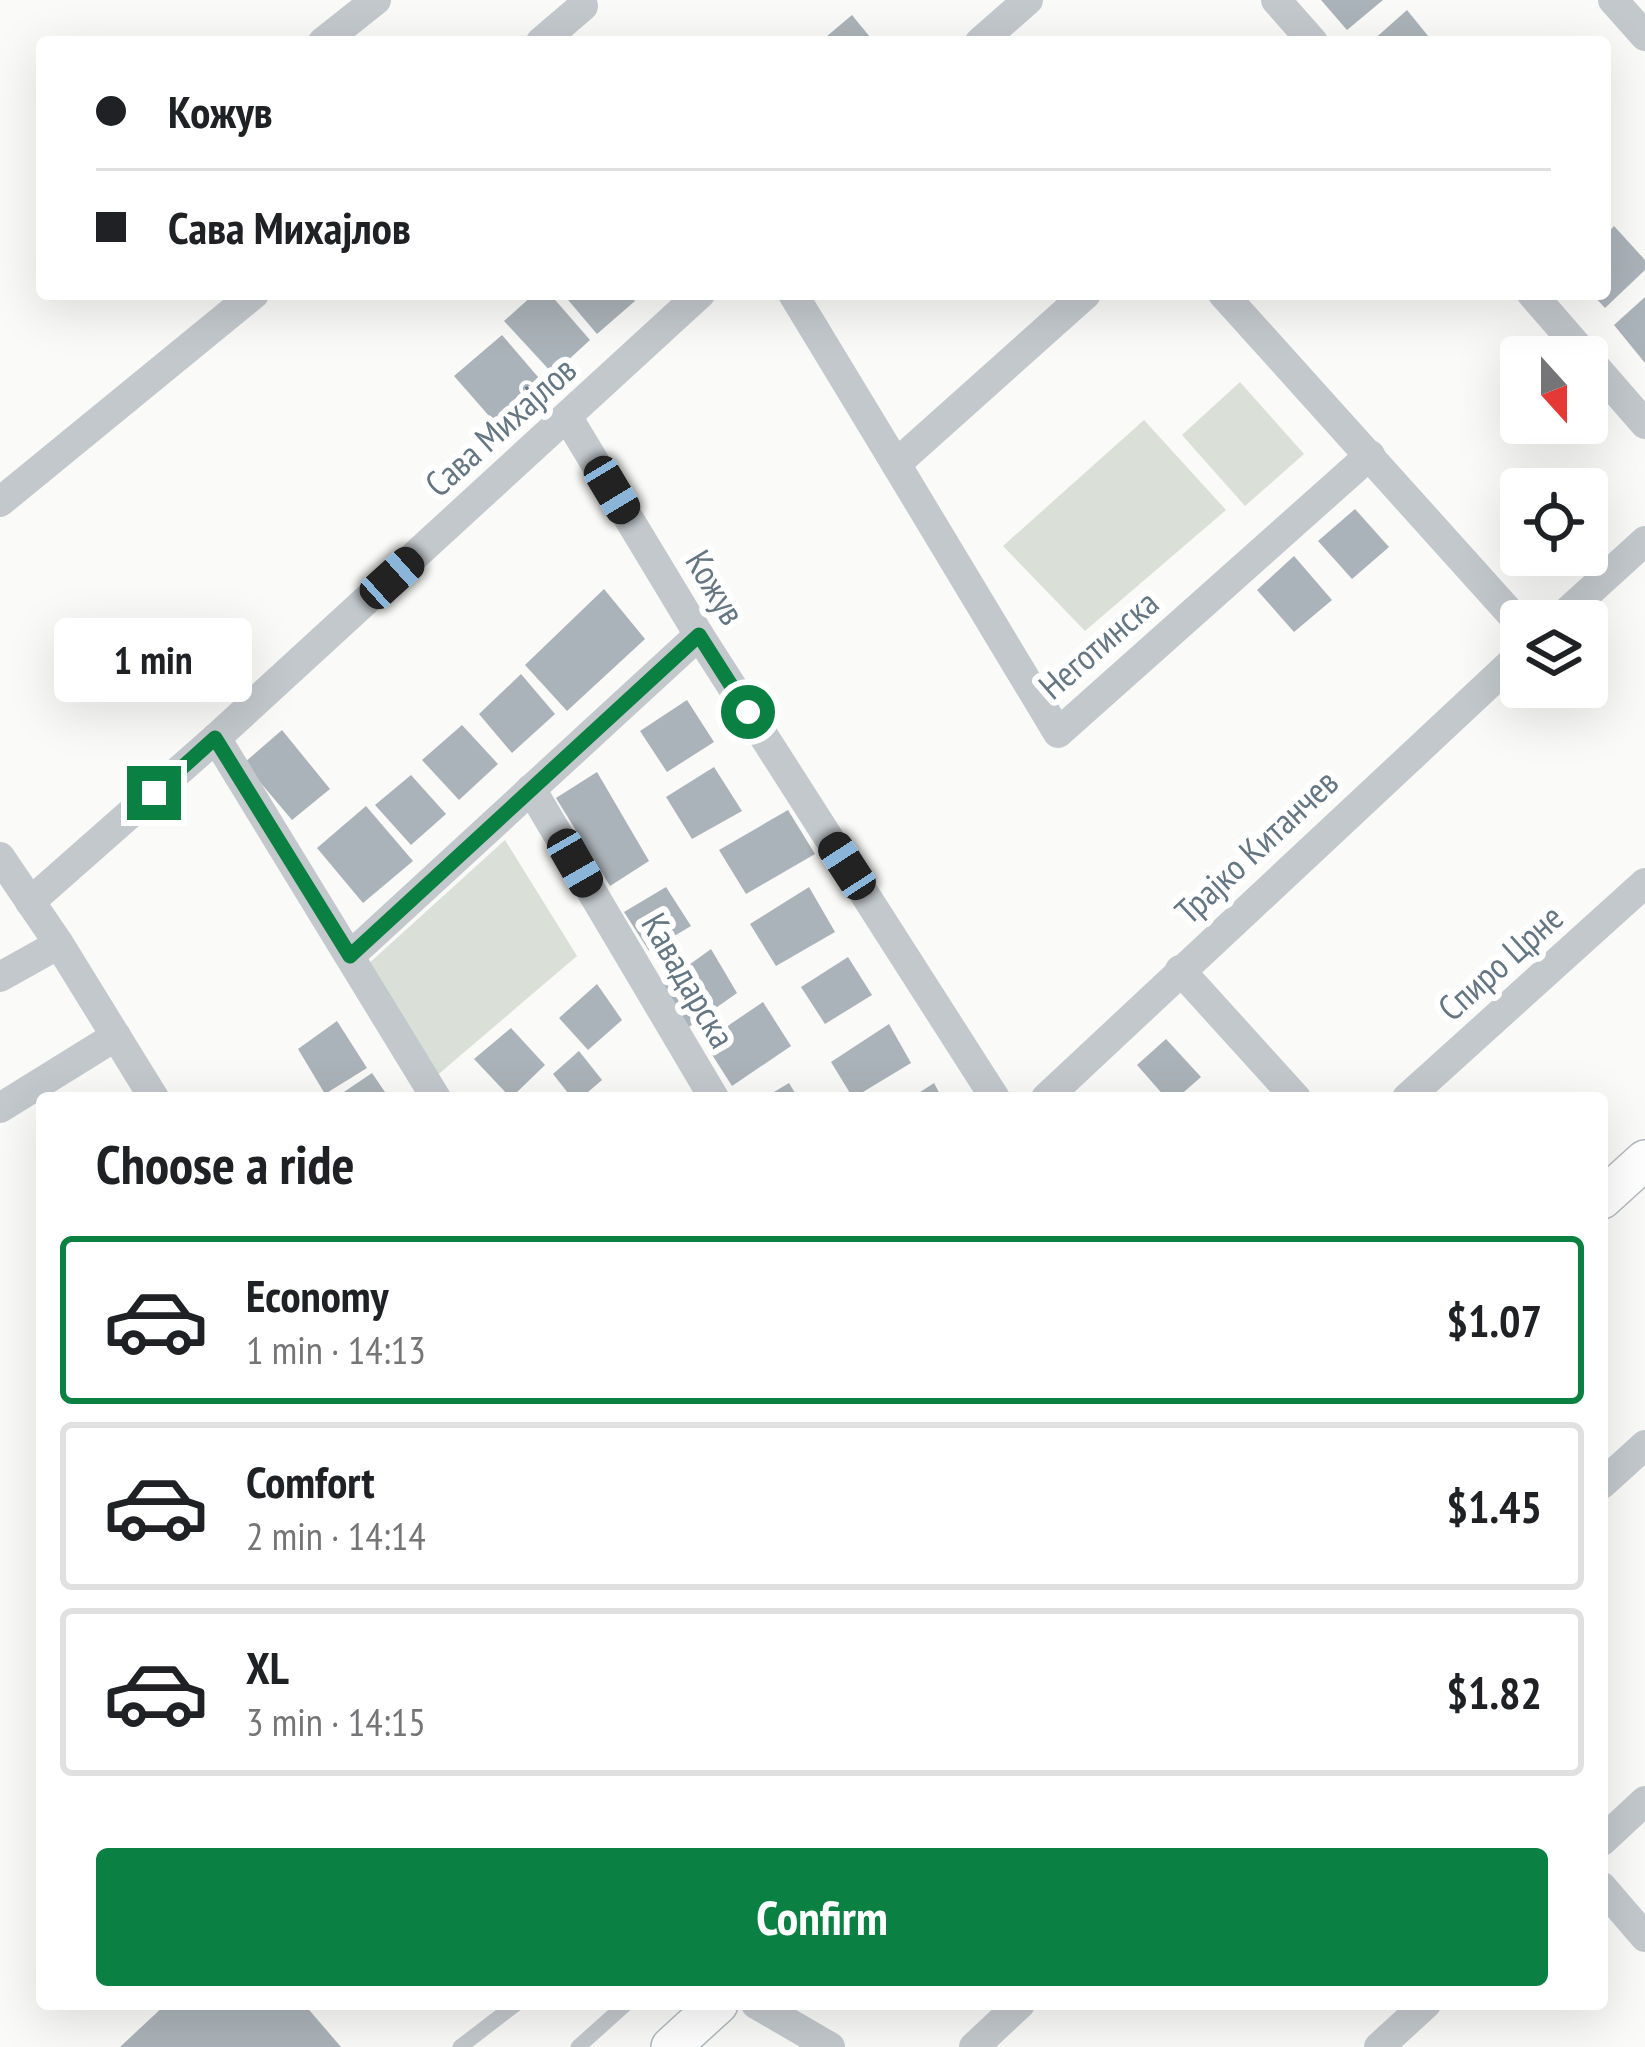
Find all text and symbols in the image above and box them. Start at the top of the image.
text: Кожув [168,82,273,140]
text: Сава Михајлов [168,198,411,256]
north arrow [1500,336,1608,444]
map controls [1500,336,1608,708]
street label: Сава Михајлов [414,346,586,506]
car [578,450,646,530]
button: locate [1500,468,1608,576]
car [353,541,431,615]
street label: Кожув [676,541,756,633]
street label: Неготинска [1028,579,1168,709]
button: layers [1500,600,1608,708]
callout: 1 min [55,619,253,703]
text: 1 min [114,634,192,685]
route start [721,685,775,739]
street label: Трајко Китанчев [1165,758,1347,934]
route end [127,766,181,820]
car [541,823,609,903]
car [812,826,882,906]
street label: Спиро Црне [1428,893,1572,1031]
street label: Кавадарска [632,904,746,1056]
text: Choose a ride [96,1129,355,1199]
icon: car [102,1266,210,1374]
text: Economy [246,1266,389,1324]
text: $1.07 [1446,1291,1542,1349]
text: 1 min · 14:13 [246,1324,426,1375]
icon: car [102,1452,210,1560]
text: Comfort [246,1452,375,1510]
text: $1.45 [1446,1477,1542,1535]
text: 2 min · 14:14 [246,1510,426,1561]
icon: car [102,1638,210,1746]
text: XL [246,1638,289,1696]
text: $1.82 [1446,1663,1542,1721]
text: 3 min · 14:15 [246,1696,426,1747]
button: Confirm [96,1848,1548,1986]

